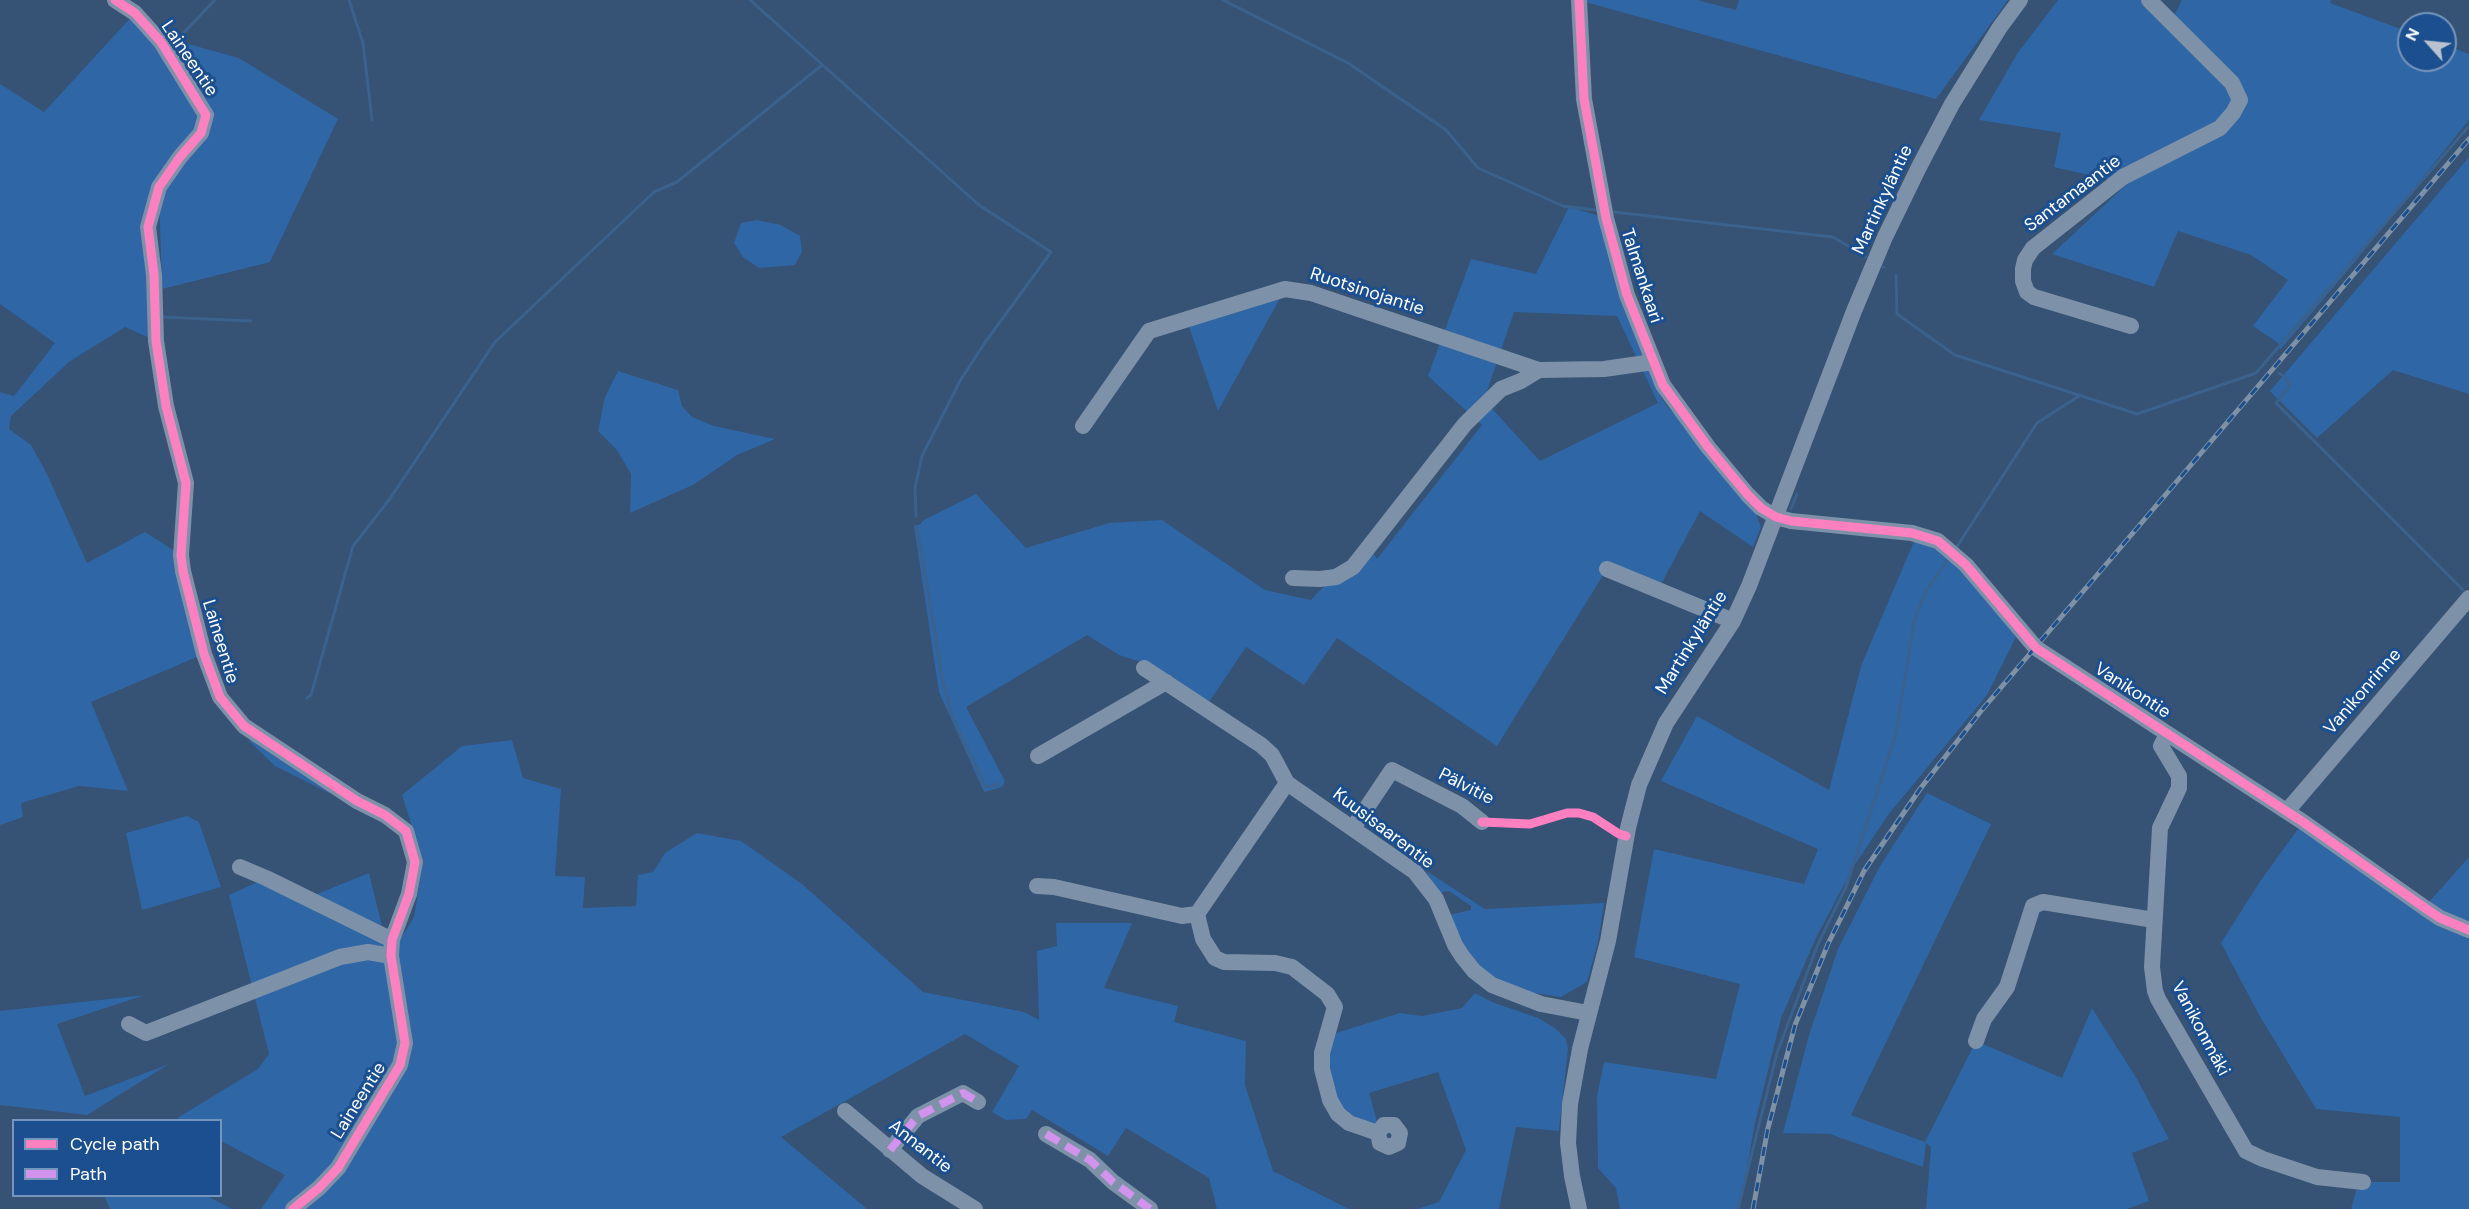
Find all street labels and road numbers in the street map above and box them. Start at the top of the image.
street label: Laineentie [156,17,222,101]
street label: Martinkyläntie [1848,142,1918,258]
street label: Santamaantie [2021,151,2125,237]
street label: Talmankaari [1616,226,1666,326]
street label: Ruotsinojantie [1307,263,1427,321]
street label: Martinkyläntie [1652,587,1732,699]
street label: Laineentie [197,598,243,686]
street label: Vanikonrinne [2320,645,2406,739]
street label: Vanikontie [2090,658,2174,724]
street label: Pälvitie [1435,764,1497,810]
street label: Kuusisaarentie [1328,784,1438,874]
street label: Vanikonmäki [2166,978,2234,1080]
street label: Laineentie [327,1059,391,1143]
street label: Annantie [884,1116,956,1178]

